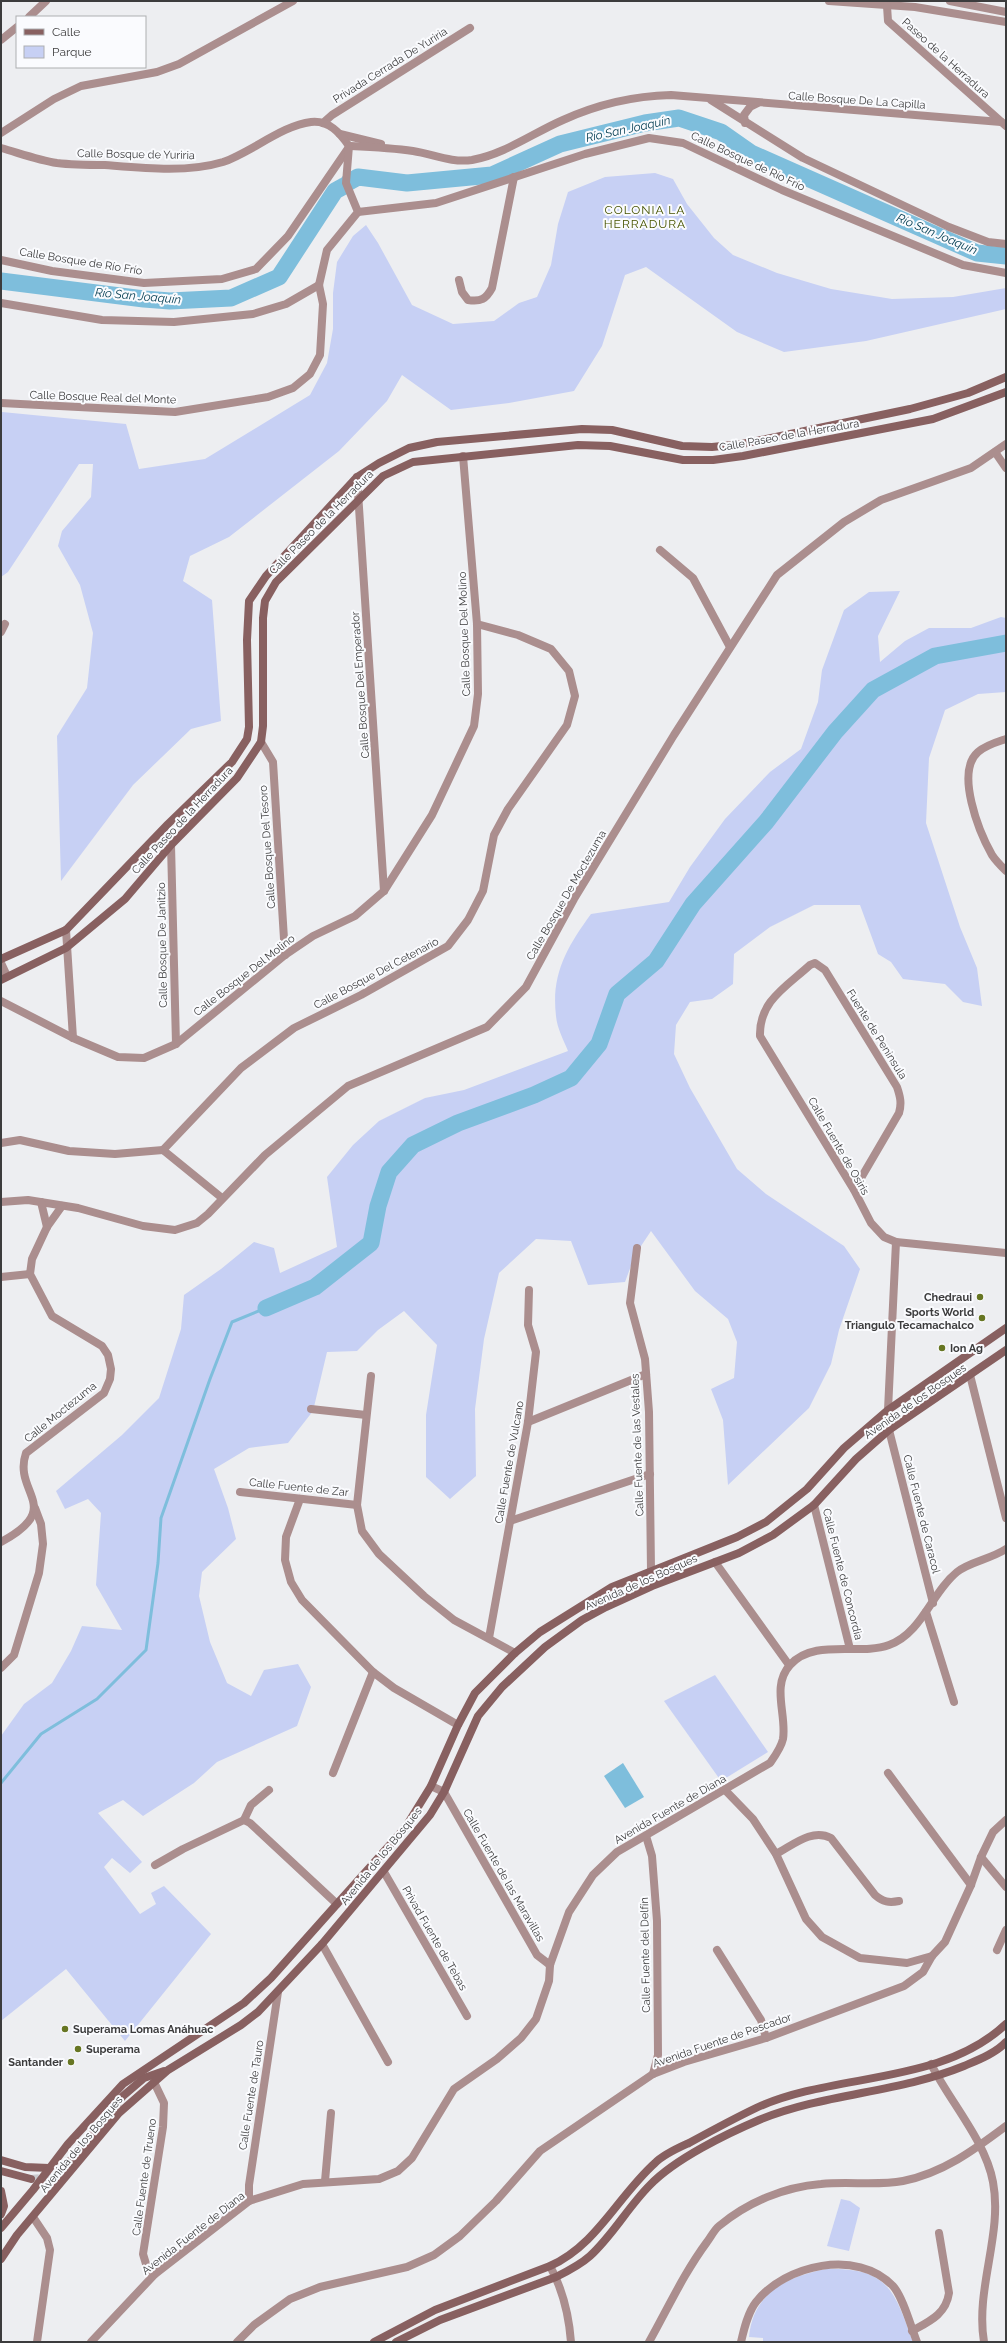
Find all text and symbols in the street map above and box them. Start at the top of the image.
legend [16,16,146,68]
street label: Paseo de la Herradura [899,16,992,101]
text: Calle [52,25,80,39]
street label: Privada Cerrada De Yuriria [331,25,450,106]
text: Parque [52,45,92,59]
street label: Calle Bosque De La Capilla [788,89,926,112]
water label: Río San Joaquín [584,113,672,145]
street label: Calle Bosque de Río Frío [689,129,807,194]
street label: Calle Bosque de Yuriria [77,147,195,162]
district label: COLONIA LA HERRADURA [604,203,686,231]
water label: Río San Joaquín [895,211,980,257]
street label: Calle Bosque de Río Frío [18,245,144,278]
water label: Río San Joaquín [94,285,182,307]
street label: Calle Bosque Real del Monte [29,388,177,407]
street label: Calle Paseo de la Herradura [718,417,860,454]
street label: Calle Paseo de la Herradura [267,468,376,577]
street label: Calle Bosque Del Molino [456,571,473,697]
street label: Calle Bosque Del Emperador [349,611,372,759]
street label: Calle Paseo de la Herradura [129,764,236,877]
street label: Calle Bosque Del Tesoro [257,784,278,909]
street label: Calle Bosque De Moctezuma [524,828,609,963]
street label: Calle Bosque De Janitzio [155,882,170,1008]
street label: Calle Bosque Del Molino [191,932,298,1019]
street label: Calle Bosque Del Cetenario [312,935,441,1012]
street label: Fuente de Peninsula [844,987,910,1082]
street label: Calle Fuente de Osiris [805,1095,872,1197]
place label: Chedraui [924,1291,972,1304]
marker: Chedraui [975,1292,985,1302]
place label: Sports World Triangulo Tecamachalco [845,1306,974,1332]
marker: Sports World Triangulo Tecamachalco [977,1313,987,1323]
place label: Ion Ag [950,1342,983,1355]
marker: Ion Ag [937,1343,947,1353]
street label: Avenida de los Bosques [862,1361,969,1442]
street label: Calle Fuente de las Vestales [629,1373,646,1517]
street label: Calle Moctezuma [22,1379,99,1445]
street label: Calle Fuente de Vulcano [492,1399,527,1524]
street label: Calle Fuente de Caracol [900,1453,943,1575]
street label: Calle Fuente de Zar [249,1476,349,1499]
street label: Calle Fuente de Concordia [820,1507,865,1641]
street label: Avenida de los Bosques [583,1552,699,1613]
street label: Avenida Fuente de Diana [612,1772,728,1847]
street label: Avenida de los Bosques [338,1805,425,1908]
street label: Calle Fuente de las Maravillas [460,1807,547,1944]
street label: Privad Fuente de Tebas [399,1884,470,1993]
street label: Calle Fuente del Delfín [638,1897,653,2013]
street label: Avenida Fuente de Pescador [651,2011,793,2070]
place label: Superama Lomas Anáhuac [73,2023,213,2036]
marker: Superama Lomas Anáhuac [60,2024,70,2034]
street label: Calle Fuente de Tauro [236,2039,267,2151]
place label: Superama [86,2043,140,2056]
marker: Superama [73,2044,83,2054]
place label: Santander [8,2056,64,2069]
marker: Santander [66,2057,76,2067]
street label: Avenida de los Bosques [37,2094,125,2195]
street label: Calle Fuente de Trueno [130,2117,159,2237]
street label: Avenida Fuente de Diana [139,2189,247,2278]

